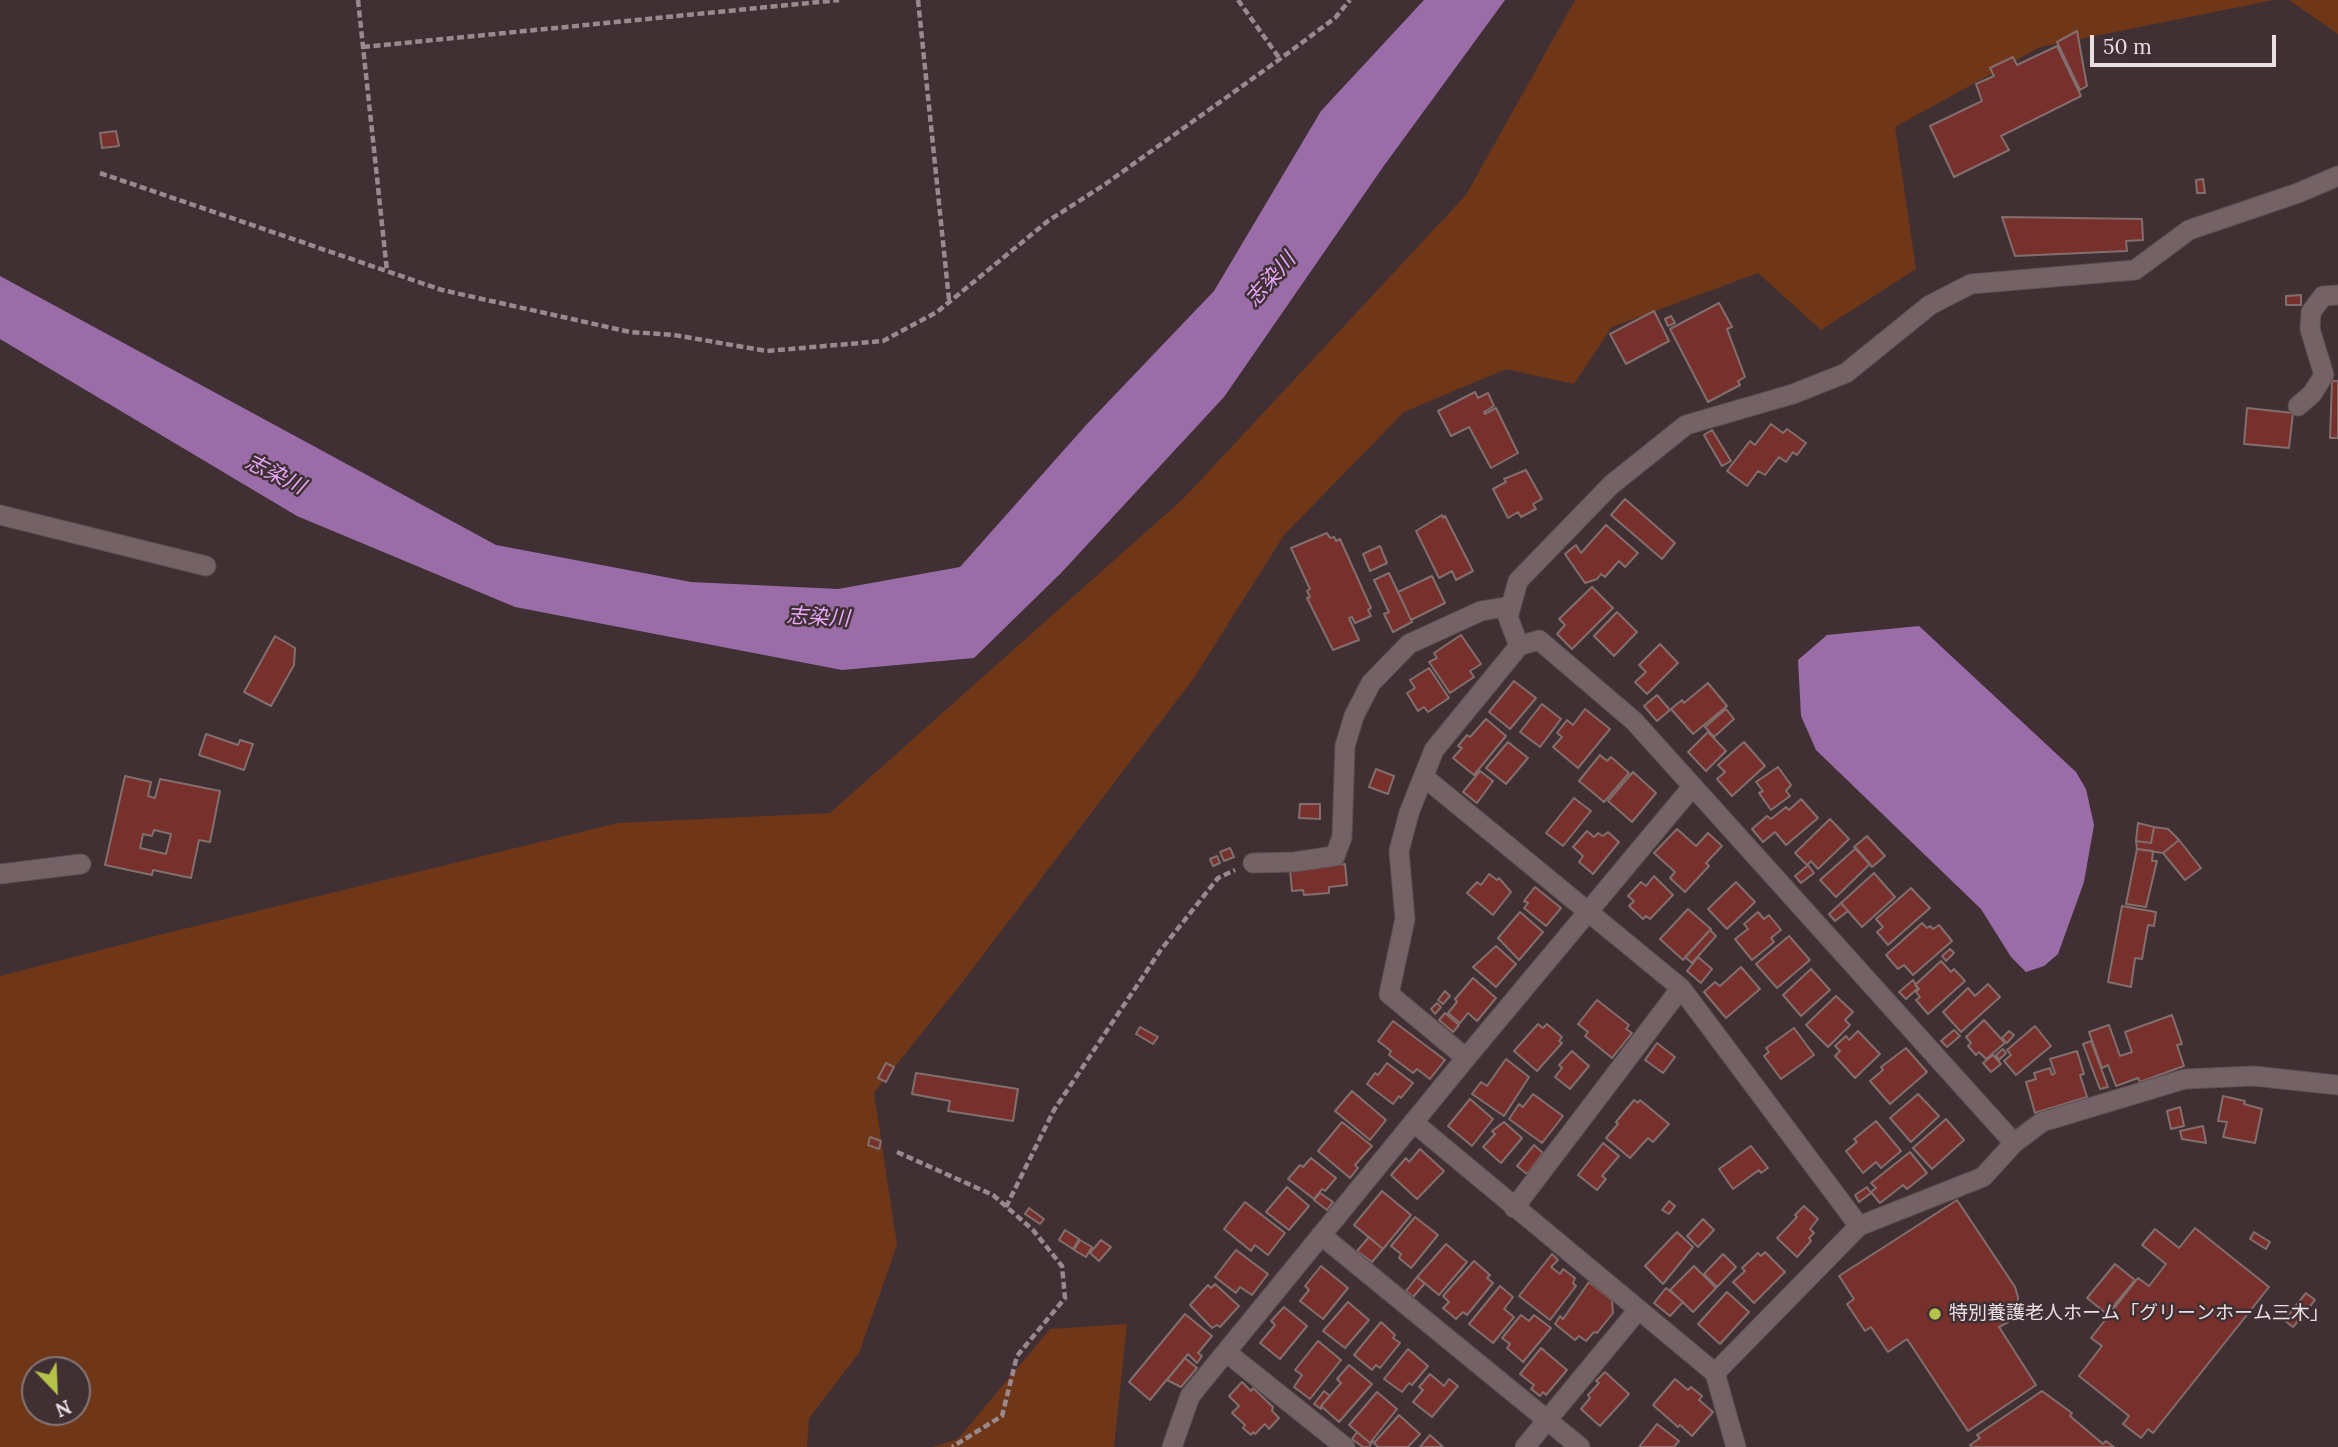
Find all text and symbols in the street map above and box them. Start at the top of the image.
scale bar [2093,21,2278,65]
text: 50 m [2103,33,2152,60]
water label: 志染川 [1241,248,1301,312]
water label: 志染川 [241,450,309,500]
water label: 志染川 [786,604,850,632]
place label: 特別養護老人ホーム「グリーンホーム三木」 [1949,1303,2329,1325]
marker: 特別養護老人ホーム「グリーンホーム三木」 [1927,1306,1943,1322]
north arrow [21,1356,91,1426]
text: N [52,1395,75,1422]

